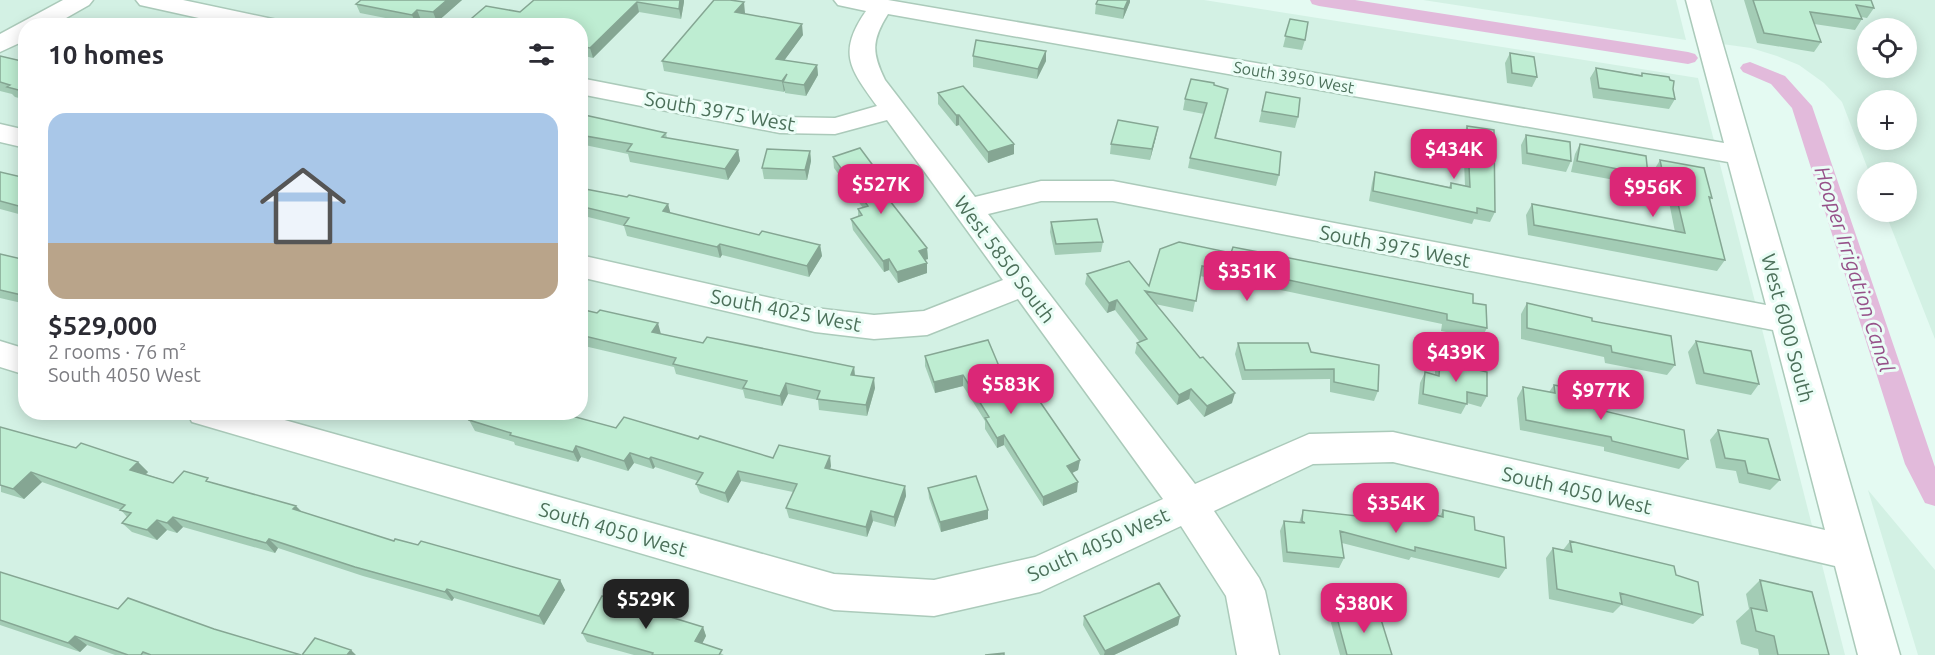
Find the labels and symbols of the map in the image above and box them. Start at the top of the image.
street label: South 3950 West [1232,58,1357,97]
street label: South 3975 West [643,86,797,136]
pin: $434K [1412,129,1496,180]
water label: Hooper Irrigation Canal [1810,163,1900,375]
pin: $527K [839,164,923,215]
pin: $956K [1611,167,1695,218]
street label: West 5850 South [950,191,1060,327]
street label: South 3975 West [1318,220,1472,272]
pin: $351K [1205,251,1289,302]
street label: West 6000 South [1757,251,1819,405]
street label: South 4025 West [709,284,863,336]
pin: $439K [1414,332,1498,383]
pin: $583K [969,364,1053,415]
pin: $977K [1559,370,1643,421]
street label: South 4050 West [1500,462,1654,518]
pin: $354K [1354,483,1438,534]
street label: South 4050 West [536,497,690,561]
street label: South 4050 West [1023,502,1173,586]
pin: $529K [604,579,688,630]
pin: $380K [1322,583,1406,634]

